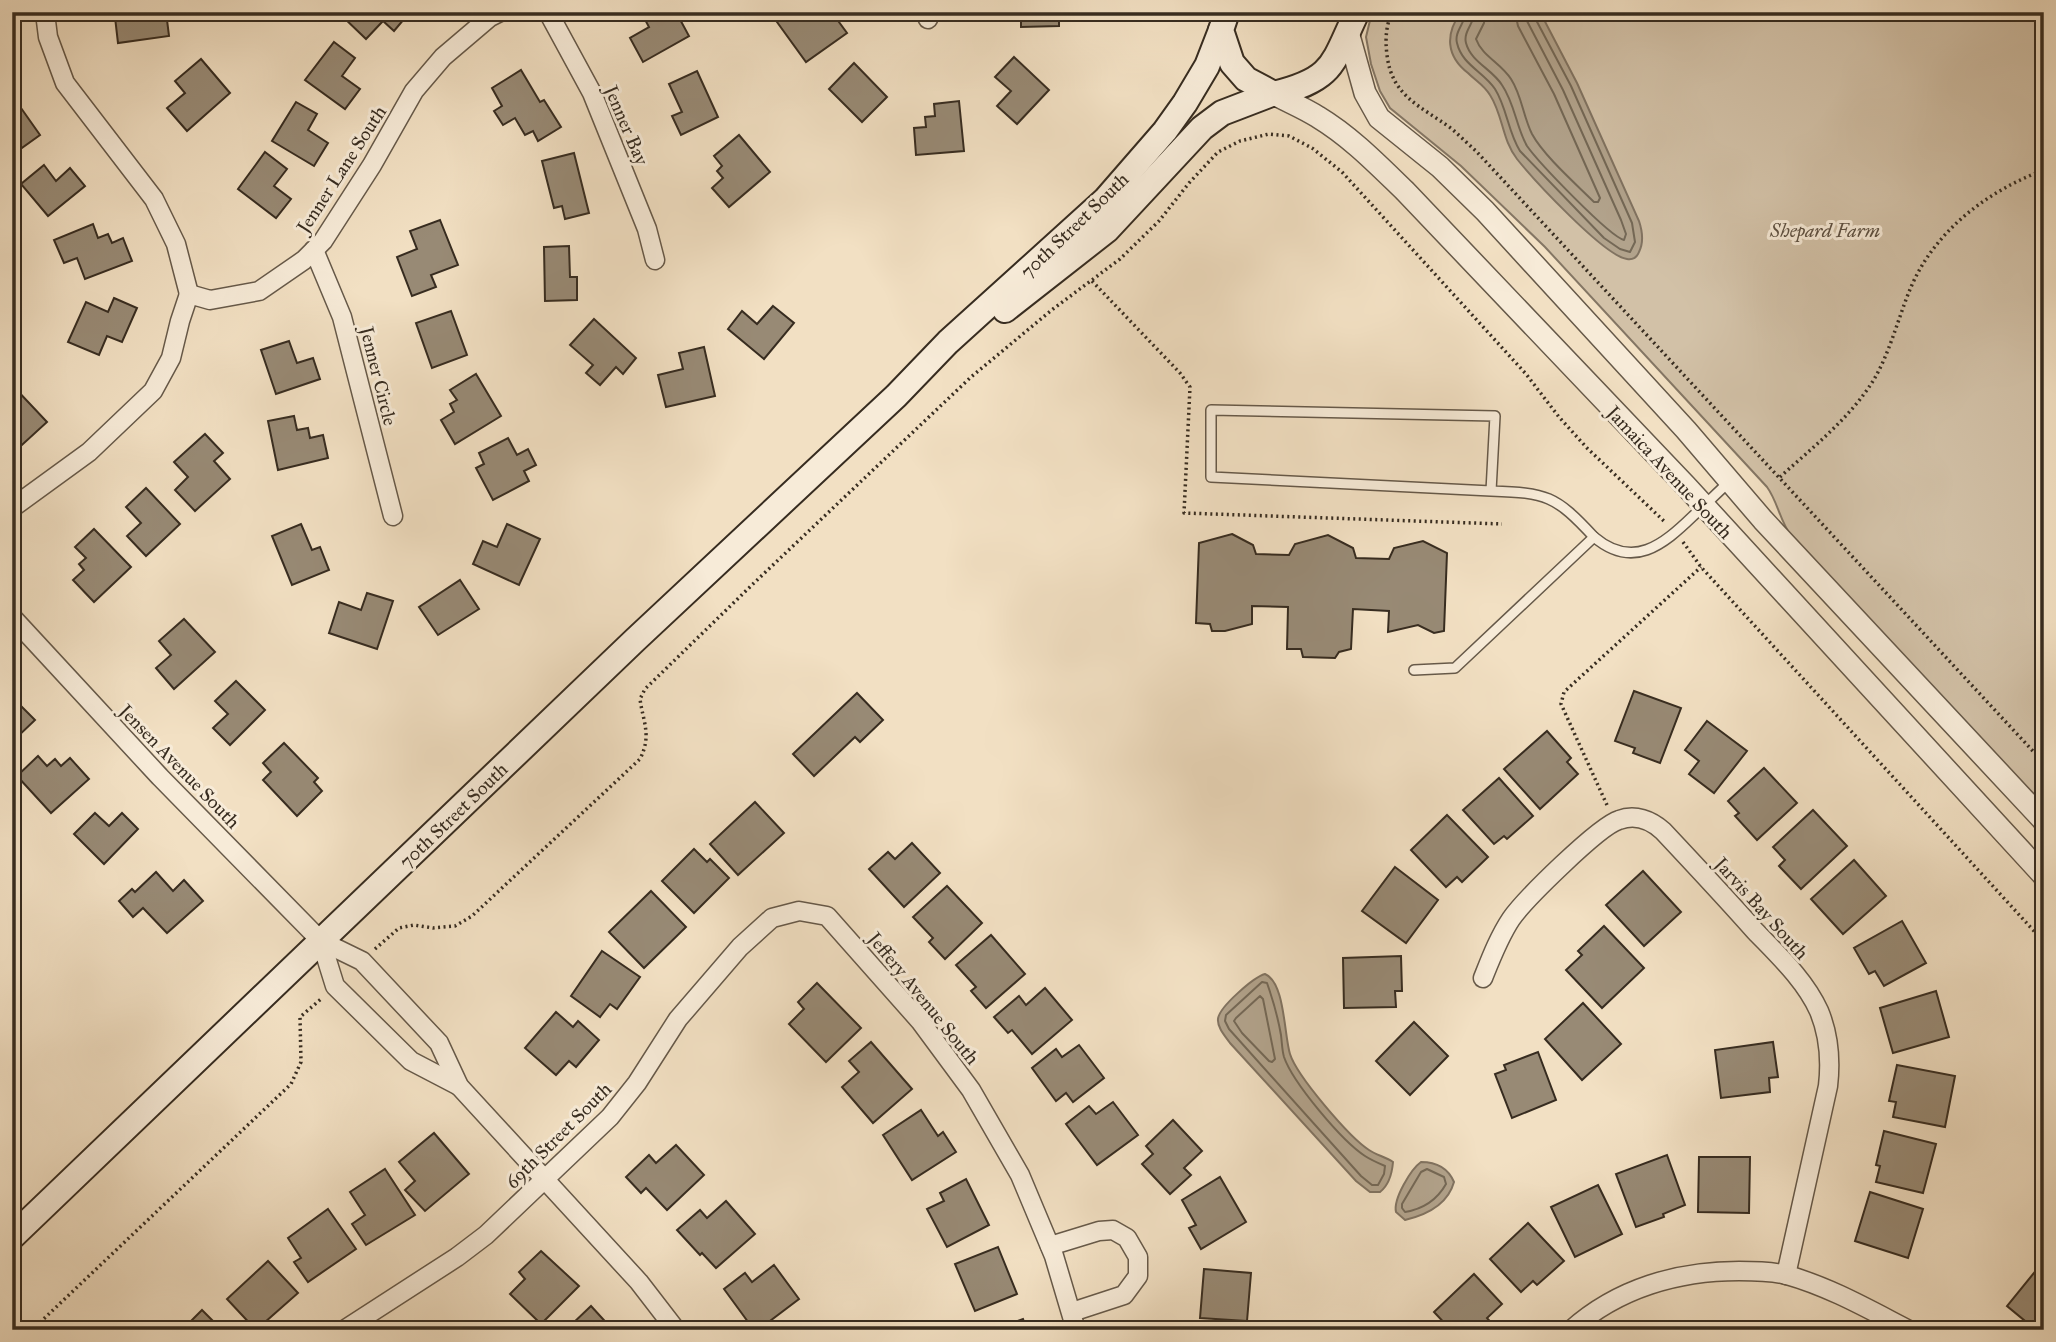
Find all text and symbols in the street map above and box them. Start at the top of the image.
street label: Jenner Bay [598,80,654,170]
street label: Jenner Lane South [291,101,392,240]
street label: 70th Street South [1015,167,1134,283]
park label: Shepard Farm [1769,219,1880,243]
street label: Jenner Circle [354,322,402,428]
street label: Jamaica Avenue South [1600,400,1738,545]
street label: Jensen Avenue South [112,698,245,834]
street label: 70th Street South [394,757,513,873]
street label: Jarvis Bay South [1708,851,1814,965]
street label: Jeffery Avenue South [861,926,984,1070]
street label: 69th Street South [500,1077,617,1193]

